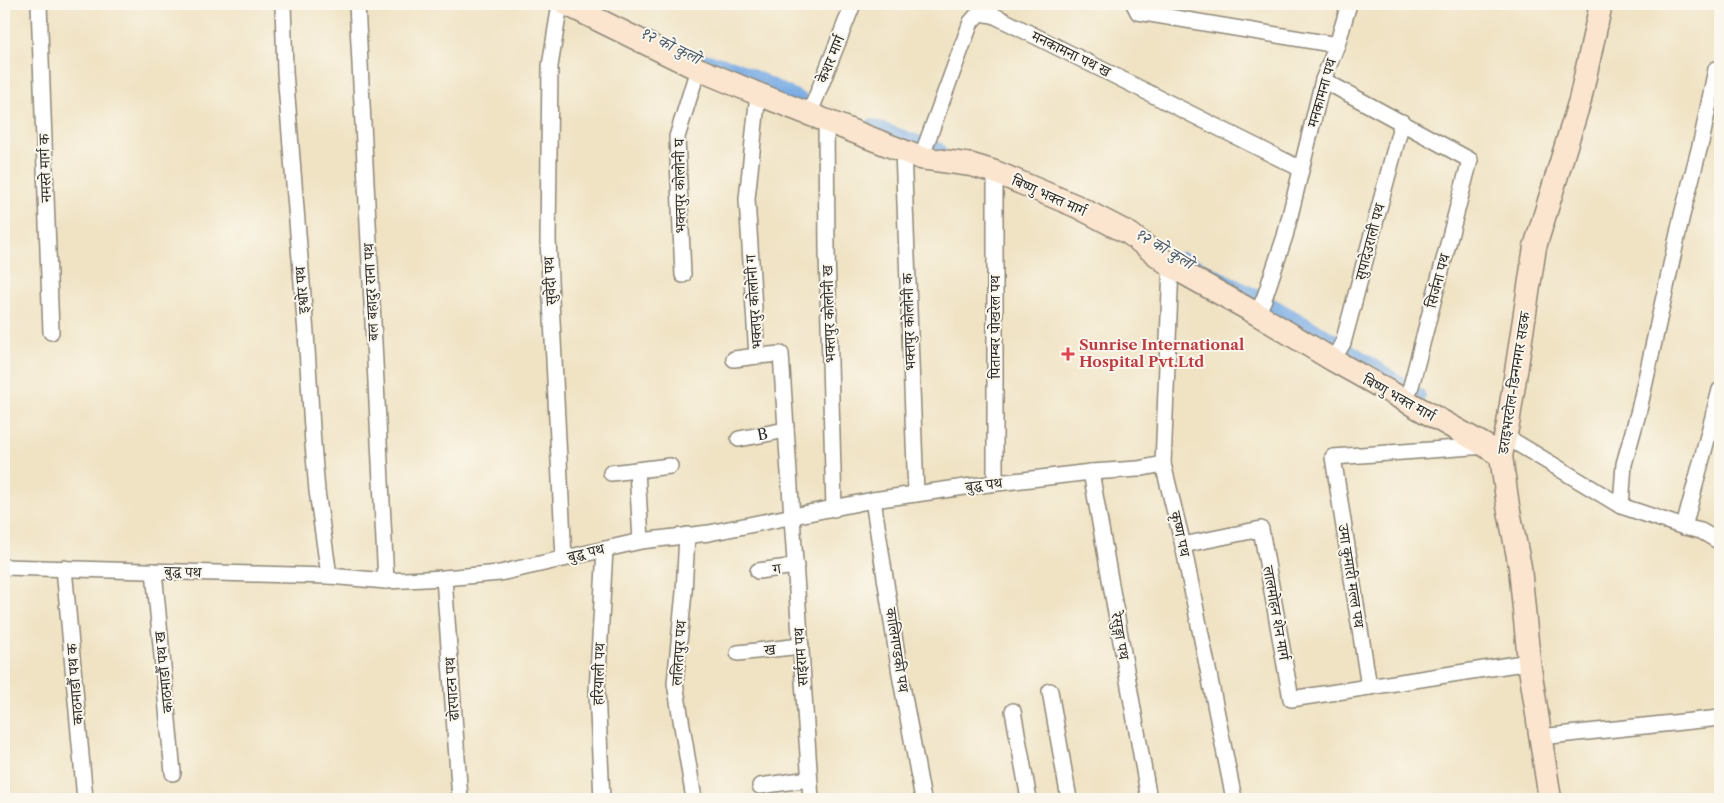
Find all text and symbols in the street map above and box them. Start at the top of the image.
water label: १२ को कुलो [637,22,707,70]
street label: मनकामना पथ ख [1028,26,1115,81]
street label: केशर मार्ग [812,31,849,86]
street label: मनकामना पथ [1302,55,1341,130]
street label: नमस्ते मार्ग क [34,132,55,204]
street label: भक्तपुर कोलोनी घ [669,138,690,234]
street label: बिष्णु भक्त मार्ग [1008,170,1091,222]
street label: सुपादेउराली पथ [1350,200,1389,283]
water label: १२ को कुलो [1132,223,1200,276]
street label: बल बहादुर राना पथ [358,242,384,342]
street label: सिर्जना पथ [1421,251,1454,311]
street label: भक्तपुर कोलोनी ग [741,253,766,350]
street label: सुवेदी पथ [539,255,560,307]
street label: भक्तपुर कोलोनी ख [817,264,840,363]
street label: इश्वोर पथ [290,265,313,315]
street label: भक्तपुर कोलोनी क [897,272,920,371]
street label: पिताम्बर पोखरेल पथ [985,274,1004,380]
street label: डराइभरटोल-डिन्गनगर सडक [1493,309,1534,456]
place label: Sunrise International Hospital Pvt.Ltd [1079,335,1244,371]
marker: Sunrise International Hospital Pvt.Ltd [1061,347,1075,361]
street label: बिष्णु भक्त मार्ग [1358,369,1440,427]
street label: B [756,424,769,444]
street label: बुद्ध पथ [963,473,1005,496]
street label: कृष्ण पथ [1166,508,1195,560]
street label: उमा कुमारी मल्ल पथ [1334,522,1369,630]
street label: बुद्ध पथ [565,539,607,566]
street label: ग [771,558,783,579]
street label: बुद्ध पथ [163,561,203,582]
street label: लालमोहन शेन मार्ग [1259,563,1294,663]
street label: कालिगण्डकी पथ [881,605,914,695]
street label: रेसुङ्गा पथ [1107,608,1134,662]
street label: ललितपुर पथ [667,619,690,687]
street label: साईराम पथ [789,626,812,688]
street label: काठमाडौँ पथ ख [150,630,177,715]
street label: ख [762,639,777,660]
street label: हरियाली पथ [588,641,609,707]
street label: काठमाडौँ पथ क [61,642,88,726]
street label: ढोरपाटन पथ [440,655,463,722]

